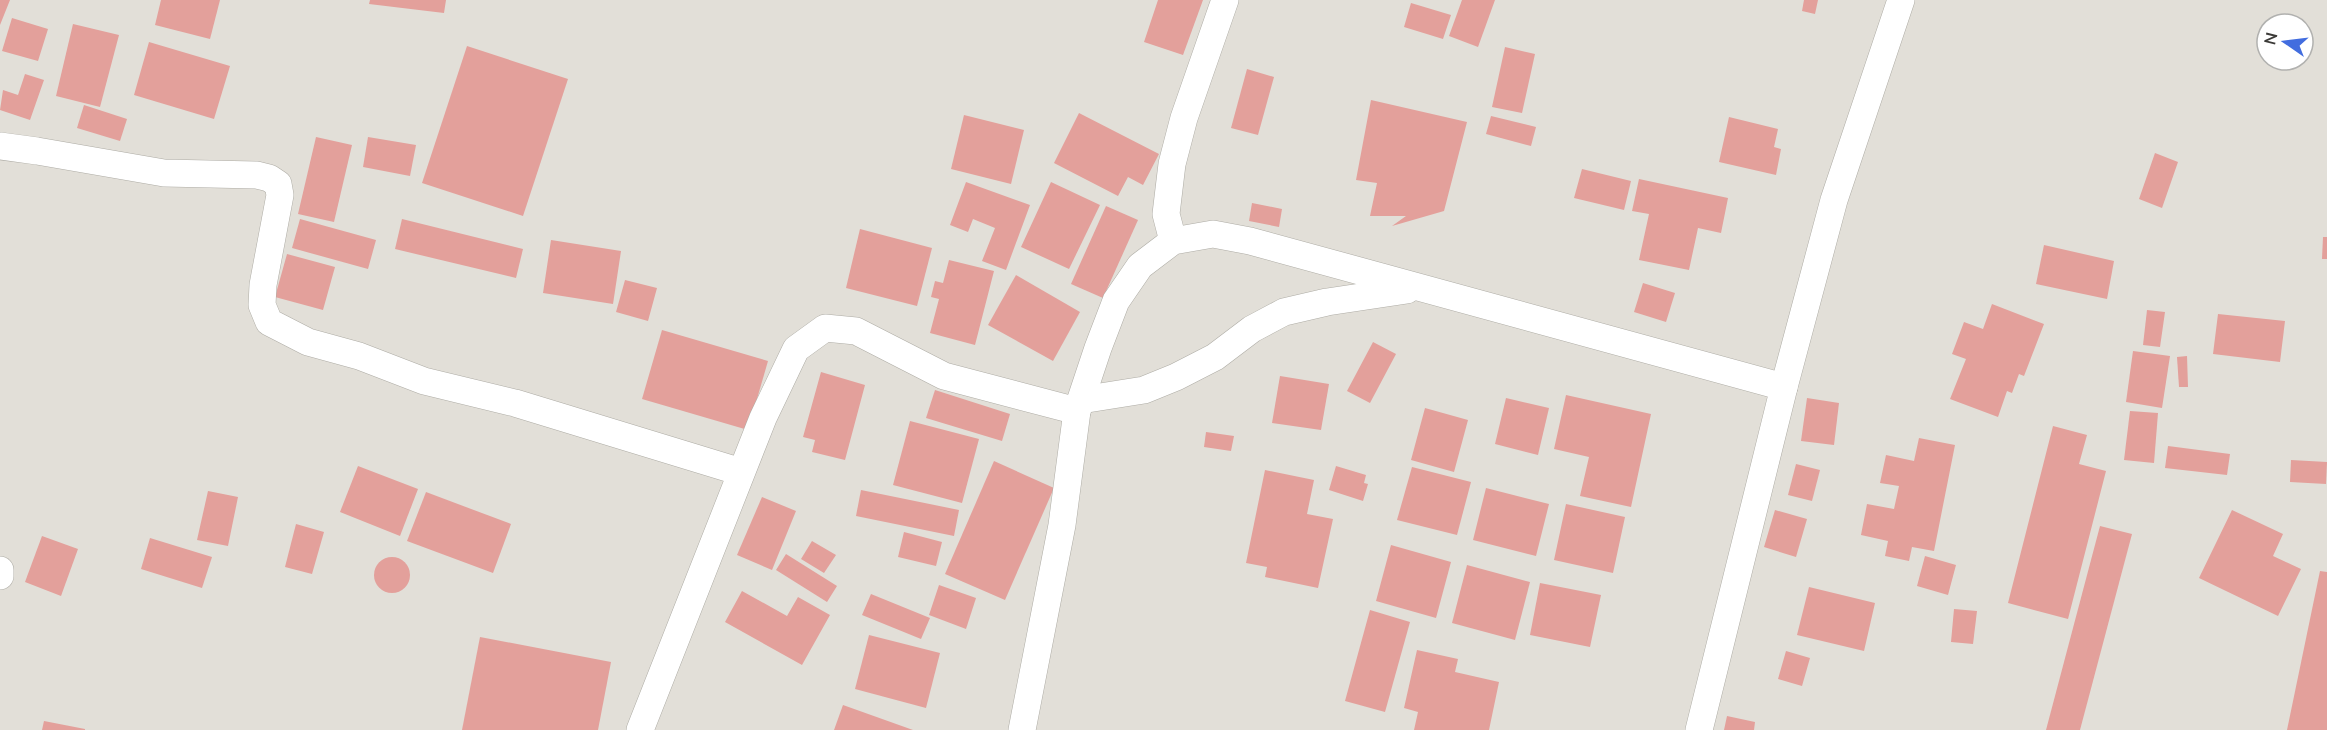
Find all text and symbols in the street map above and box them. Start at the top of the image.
north arrow [2255,12,2315,72]
text: N [2259,30,2284,47]

